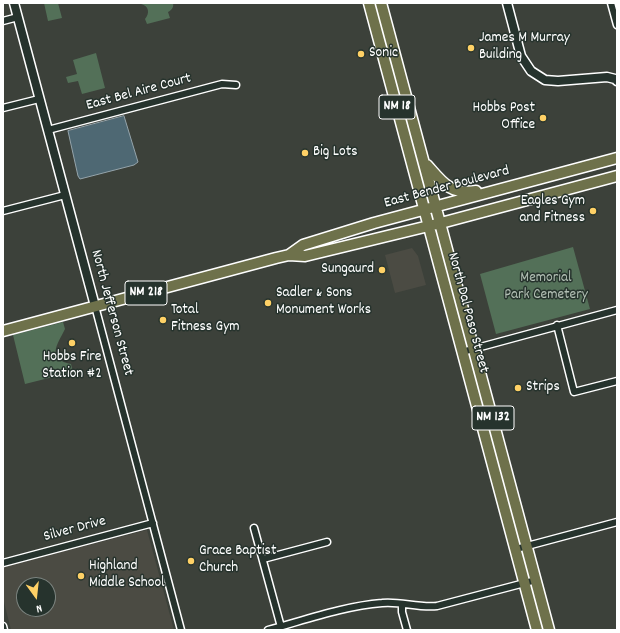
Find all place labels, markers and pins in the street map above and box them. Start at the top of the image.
place label: James M Murray Building [479,30,570,65]
marker: James M Murray Building [466,43,476,53]
place label: Sonic [369,45,398,63]
marker: Sonic [356,49,366,59]
place label: Hobbs Post Office [473,100,535,135]
marker: Hobbs Post Office [538,113,548,123]
place label: Big Lots [313,144,358,162]
marker: Big Lots [300,148,310,158]
place label: Eagles Gym and Fitness [519,193,585,228]
marker: Eagles Gym and Fitness [588,206,598,216]
place label: Sungaurd [321,261,374,279]
marker: Sungaurd [377,265,387,275]
place label: Sadler & Sons Monument Works [276,285,371,320]
marker: Sadler & Sons Monument Works [263,298,273,308]
place label: Total Fitness Gym [171,302,240,337]
marker: Total Fitness Gym [158,315,168,325]
marker: Hobbs Fire Station #2 [67,338,77,348]
place label: Hobbs Fire Station #2 [42,349,102,384]
place label: Strips [526,379,560,397]
marker: Strips [513,383,523,393]
place label: Grace Baptist Church [199,543,276,578]
marker: Grace Baptist Church [186,556,196,566]
place label: Highland Middle School [89,558,165,593]
marker: Highland Middle School [76,571,86,581]

